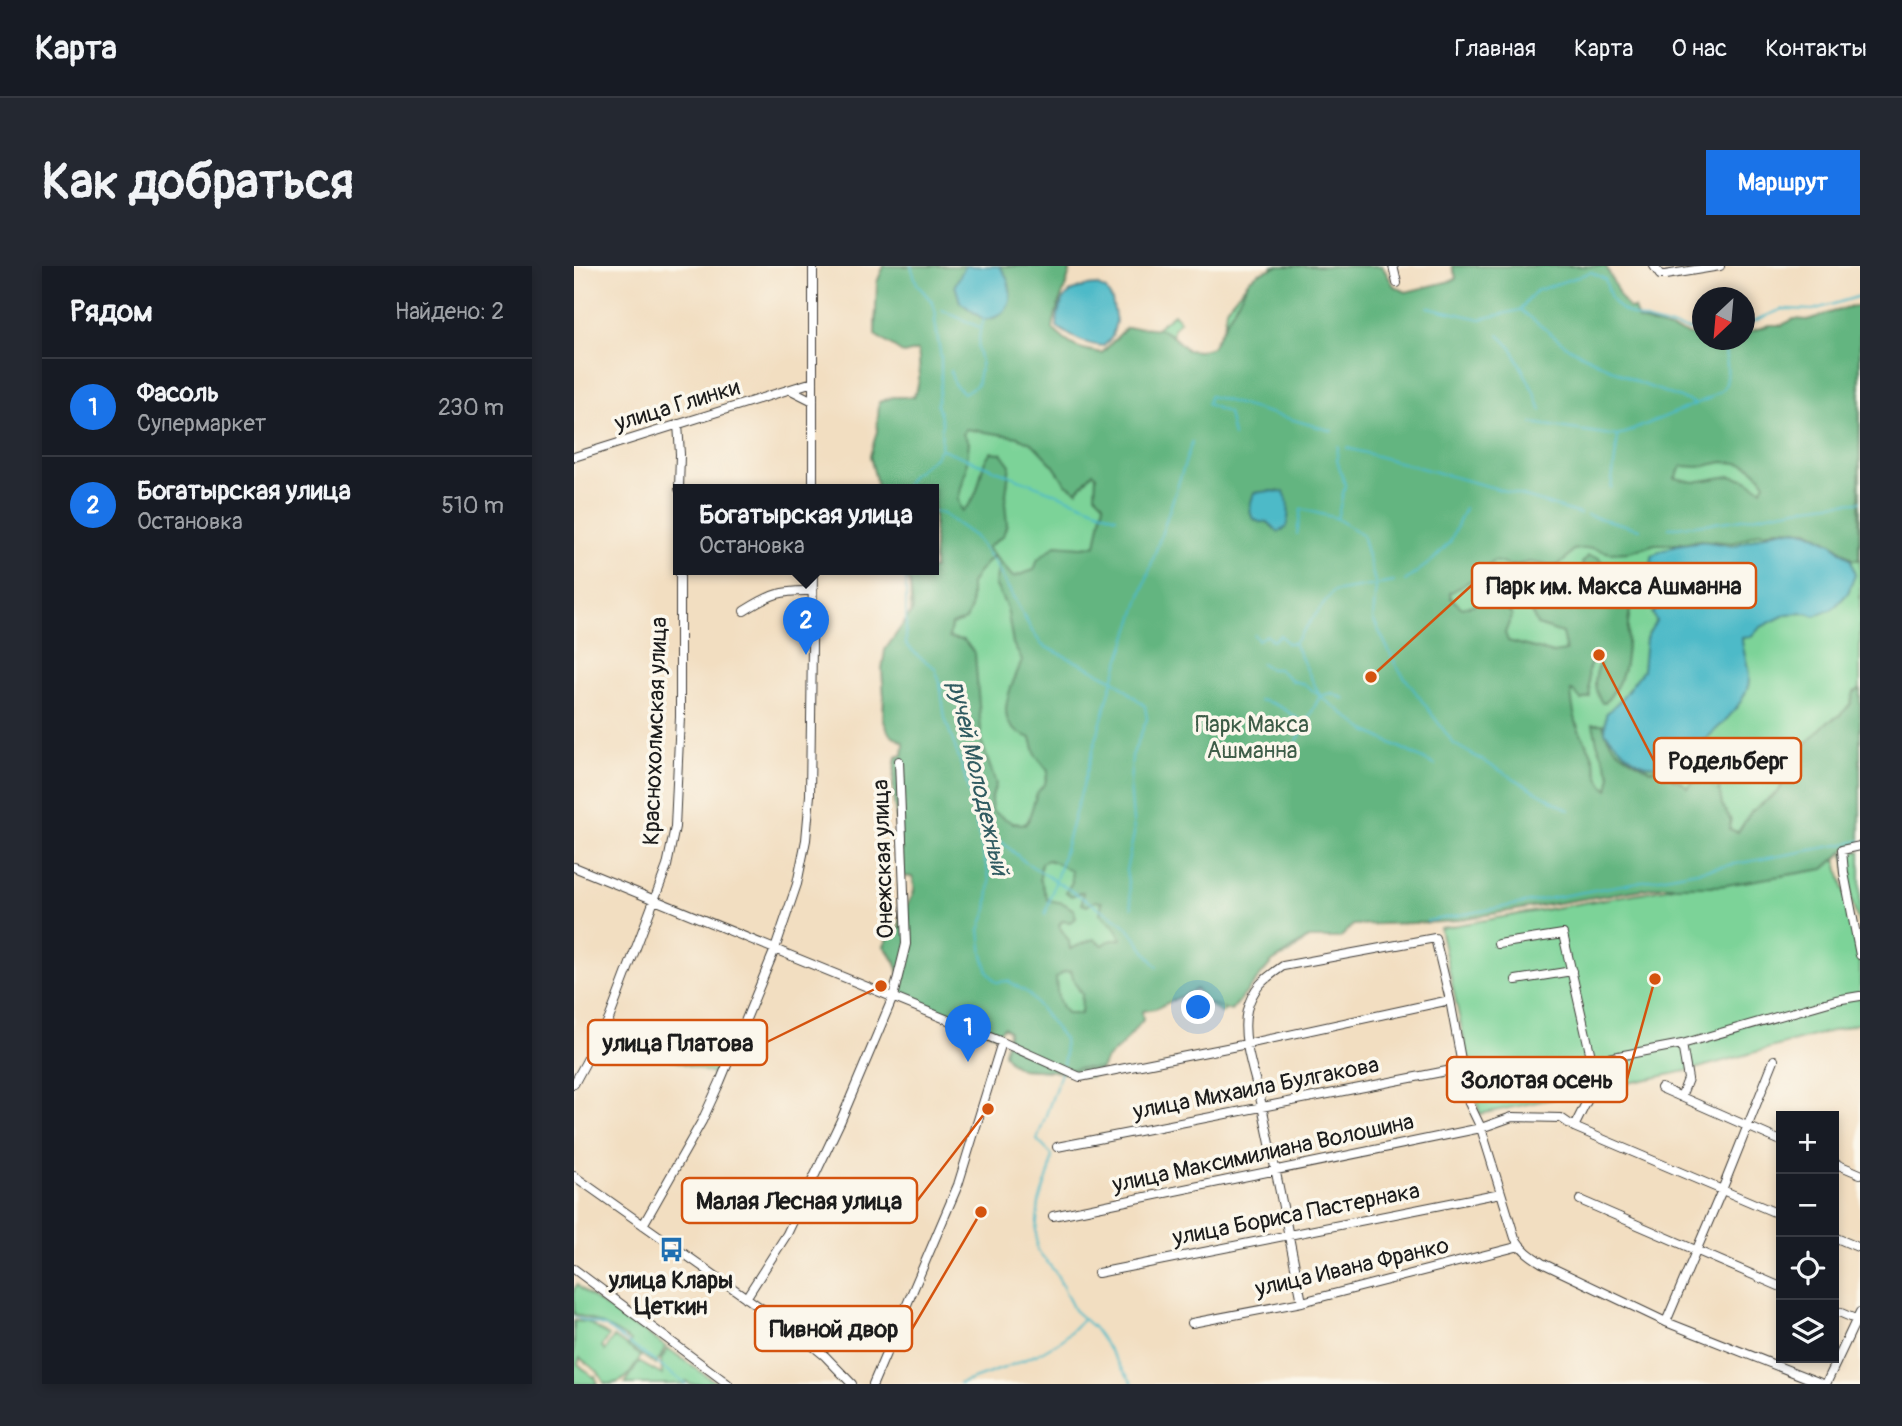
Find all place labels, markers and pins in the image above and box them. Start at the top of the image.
callout: Парк им. Макса Ашманна [1472,563,1756,608]
pin: 2 [783,597,829,655]
callout: Родельберг [1654,738,1801,783]
pin: 1 [945,1004,991,1062]
callout: улица Платова [588,1020,767,1065]
callout: Золотая осень [1447,1057,1627,1102]
callout: Малая Лесная улица [682,1178,917,1223]
bus stop icon: улица Клары Цеткин [657,1236,685,1264]
place label: улица Клары Цеткин [608,1266,733,1321]
callout: Пивной двор [755,1306,912,1351]

